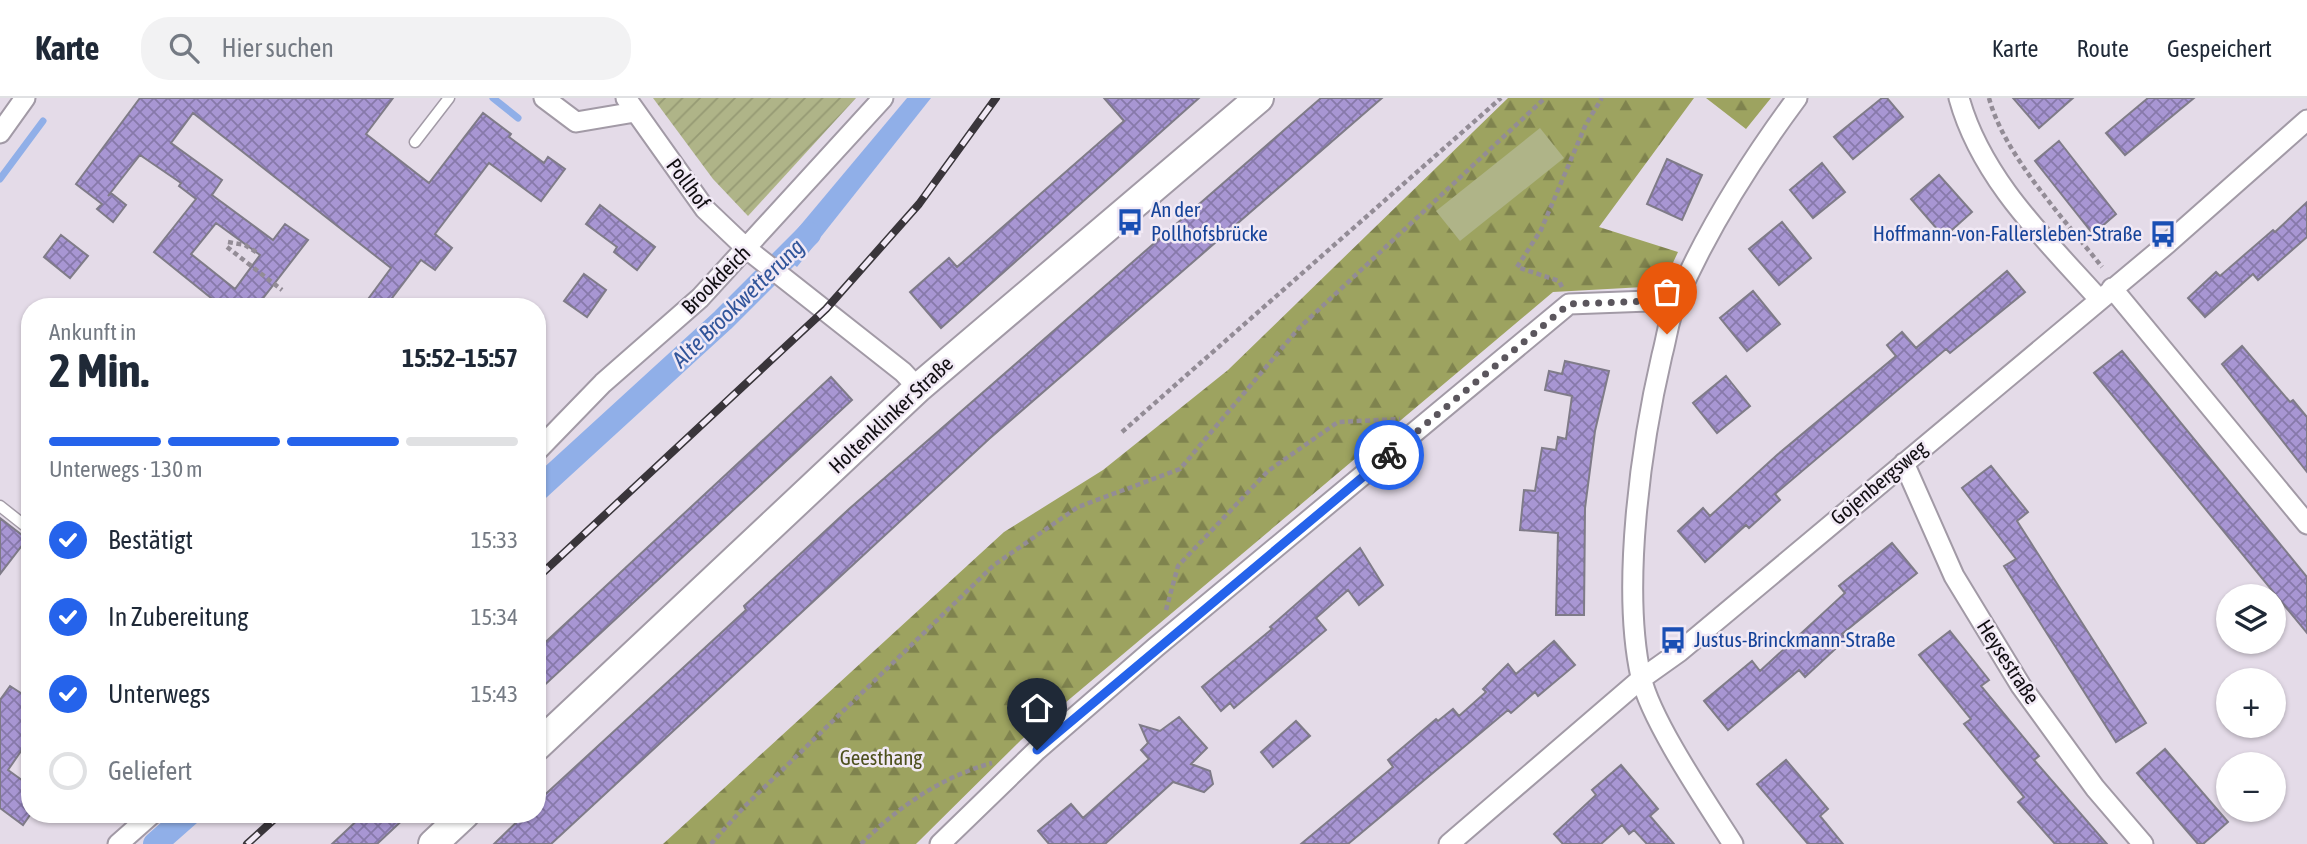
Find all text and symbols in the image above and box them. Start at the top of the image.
search box [141,17,631,80]
text: Karte [35,29,99,67]
icon: search [165,29,203,67]
text: Hier suchen [221,33,334,63]
text: Karte [1992,35,2038,62]
text: Route [2076,35,2129,62]
text: Gespeichert [2167,35,2272,62]
street label: Pollhof [662,153,716,214]
place label: An der Pollhofsbrücke [1151,197,1268,245]
bus stop icon: An der Pollhofsbrücke [1115,207,1145,237]
bus stop icon: Hoffmann-von-Fallersleben-Straße [2148,219,2178,249]
place label: Hoffmann-von-Fallersleben-Straße [1873,221,2142,245]
water label: Alte Brookwetterung [666,233,809,373]
street label: Brookdeich [676,240,755,319]
pin [1637,262,1697,334]
icon: bag [1648,273,1686,311]
text: Ankunft in [49,319,136,345]
text: 15:52–15:57 [402,343,518,373]
text: 2 Min. [49,344,149,397]
street label: Holtenklinker Straße [824,351,957,478]
courier [1354,420,1424,490]
street label: Gojenbergsweg [1825,435,1931,529]
icon: bike [1370,436,1408,474]
text: Unterwegs · 130 m [49,456,203,482]
icon: check [49,521,87,559]
text: Bestätigt [108,525,193,555]
text: 15:33 [471,527,518,553]
map controls [2216,584,2286,822]
button: layers [2216,584,2286,654]
icon: check [49,598,87,636]
text: In Zubereitung [108,602,248,632]
text: 15:34 [471,604,518,630]
street label: Heysestraße [1973,615,2045,708]
bus stop icon: Justus-Brinckmann-Straße [1658,625,1688,655]
place label: Justus-Brinckmann-Straße [1694,627,1896,651]
button: + [2216,668,2286,738]
icon: check [49,675,87,713]
pin [1007,678,1067,750]
text: Unterwegs [108,679,210,709]
text: 15:43 [471,681,518,707]
icon: home [1018,689,1056,727]
park label: Geesthang [840,745,922,769]
button: − [2216,752,2286,822]
text: Geliefert [108,756,192,786]

